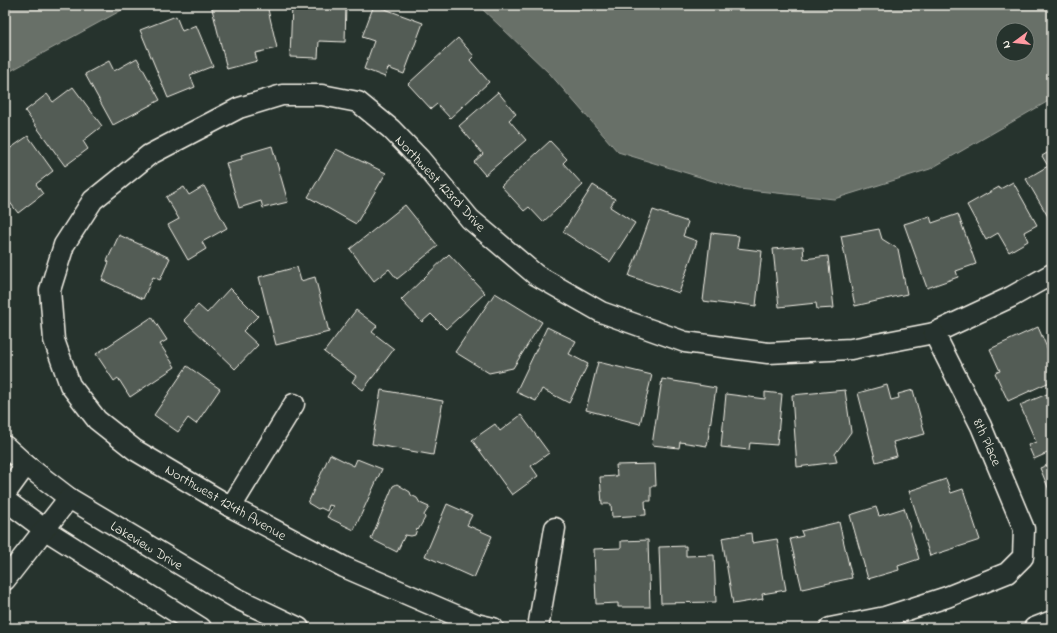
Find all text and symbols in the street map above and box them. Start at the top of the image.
north arrow [995,22,1035,62]
text: N [998,39,1015,50]
street label: Northwest 123rd Drive [389,131,491,238]
street label: 8th Place [967,416,1007,470]
street label: Northwest 124th Avenue [161,460,290,547]
street label: Lakeview Drive [106,516,187,577]

